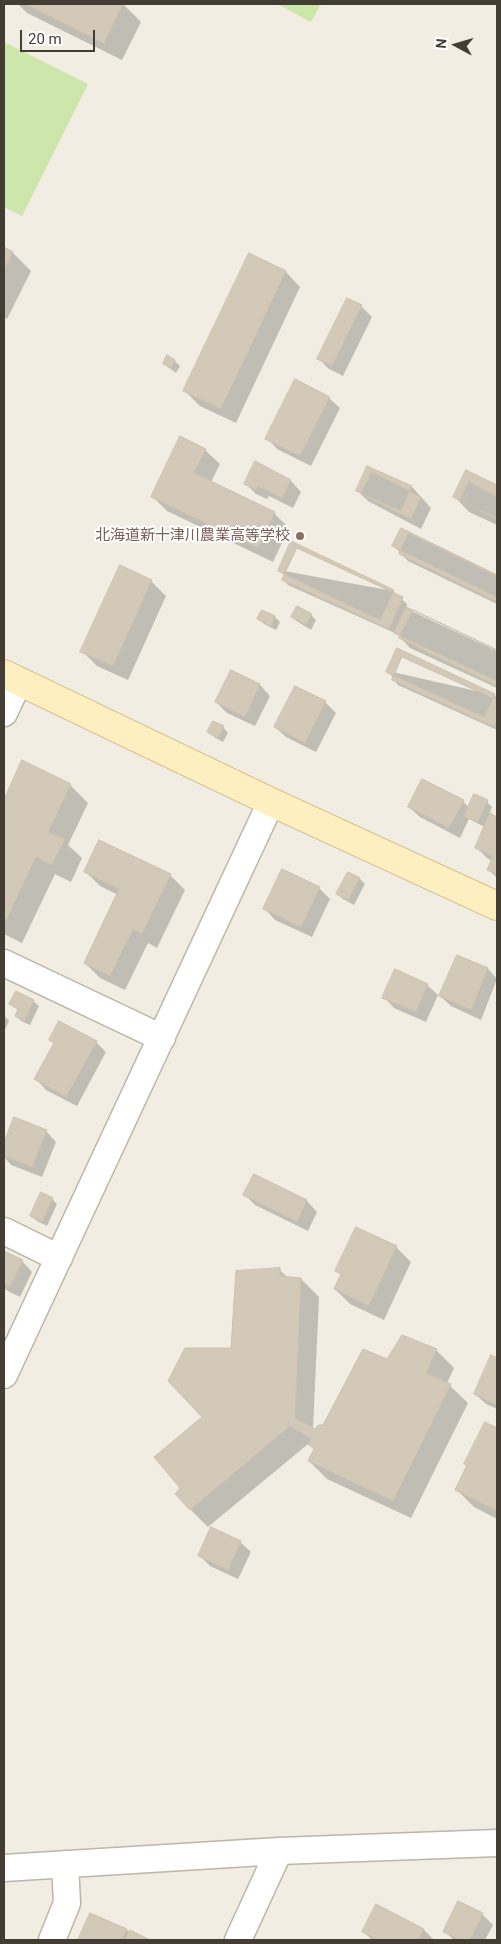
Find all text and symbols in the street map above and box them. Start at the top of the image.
scale bar [22,20,98,52]
north arrow [431,20,481,70]
text: 20 m [28,30,62,48]
text: N [433,38,450,49]
place label: 北海道新十津川農業高等学校 [95,527,290,545]
marker: 北海道新十津川農業高等学校 [294,530,306,542]

